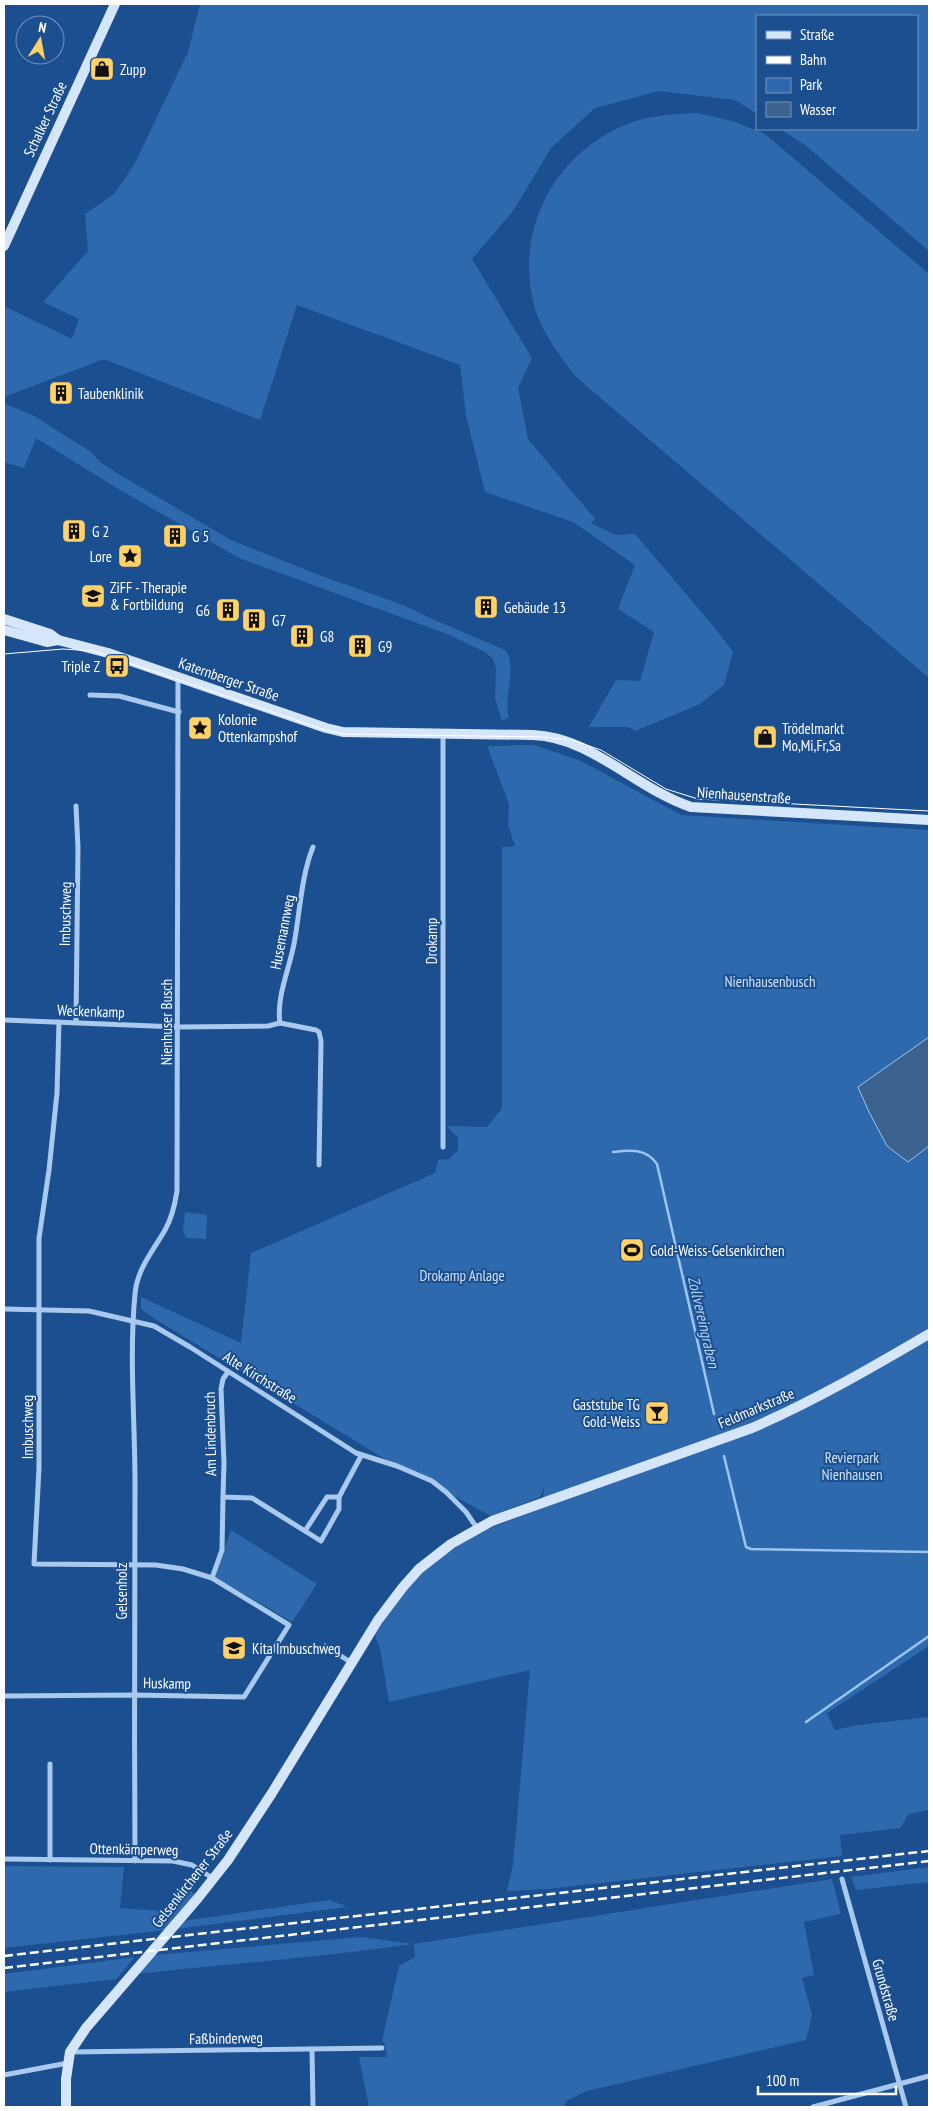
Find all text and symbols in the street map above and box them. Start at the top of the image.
north arrow [15,15,65,65]
legend [756,15,918,130]
text: N [37,18,48,37]
text: Straße [800,25,834,44]
text: Bahn [800,50,826,69]
shop icon: Zupp [89,56,115,82]
place label: Zupp [120,60,146,79]
text: Park [800,75,822,94]
street label: Schalker Straße [19,78,71,160]
text: Wasser [800,100,837,119]
building icon: Taubenklinik [48,380,74,406]
place label: Taubenklinik [78,384,144,403]
building icon: G 2 [61,518,87,544]
place label: G 2 [92,522,109,541]
building icon: G 5 [162,523,188,549]
place label: G 5 [192,527,209,546]
place icon: Lore [117,543,143,569]
place label: Lore [90,547,112,566]
place label: ZiFF - Therapie & Fortbildung [110,578,187,614]
school or university icon: ZiFF - Therapie & Fortbildung [80,583,106,609]
building icon: Gebäude 13 [473,594,499,620]
building icon: G6 [215,597,241,623]
place label: Gebäude 13 [504,598,566,617]
place label: G6 [196,601,210,620]
building icon: G7 [241,607,267,633]
place label: G7 [272,611,286,630]
building icon: G8 [289,623,315,649]
place label: G8 [320,627,334,646]
building icon: G9 [347,633,373,659]
place label: G9 [378,637,392,656]
bus stop icon: Triple Z [104,653,130,679]
street label: Katernberger Straße [176,653,282,705]
place label: Triple Z [61,657,100,676]
place label: Kolonie Ottenkampshof [218,710,298,746]
place icon: Kolonie Ottenkampshof [187,715,213,741]
place label: Trödelmarkt Mo,Mi,Fr,Sa [782,719,844,755]
shop icon: Trödelmarkt Mo,Mi,Fr,Sa [752,724,778,750]
street label: Nienhausenstraße [697,782,791,808]
street label: Imbuschweg [55,882,75,946]
street label: Husemannweg [265,893,299,971]
street label: Drokamp [422,918,441,964]
park label: Nienhausenbusch [724,972,816,991]
street label: Nienhuser Busch [157,979,176,1065]
street label: Weckenkamp [57,1000,125,1022]
sports icon: Gold-Weiss-Gelsenkirchen [619,1237,645,1263]
place label: Gold-Weiss-Gelsenkirchen [650,1241,784,1260]
park label: Drokamp Anlage [419,1266,505,1285]
water label: Zollvereingraben [684,1274,724,1371]
street label: Alte Kirchstraße [220,1347,300,1407]
street label: Feldmarkstraße [715,1383,797,1433]
street label: Am Lindenbruch [200,1392,220,1476]
street label: Imbuschweg [18,1395,37,1459]
place label: Gaststube TG Gold-Weiss [573,1395,640,1431]
bar icon: Gaststube TG Gold-Weiss [644,1400,670,1426]
park label: Revierpark Nienhausen [821,1448,883,1484]
street label: Gelsenholz [112,1563,131,1619]
school or university icon: Kita Imbuschweg [221,1635,247,1661]
place label: Kita Imbuschweg [252,1639,341,1658]
street label: Huskamp [143,1673,191,1693]
street label: Gelsenkirchener Straße [147,1825,237,1931]
street label: Ottenkämperweg [89,1839,179,1859]
street label: Grundstraße [868,1957,904,2023]
street label: Faßbinderweg [189,2028,263,2048]
scale bar [758,2064,896,2096]
text: 100 m [766,2071,799,2090]

